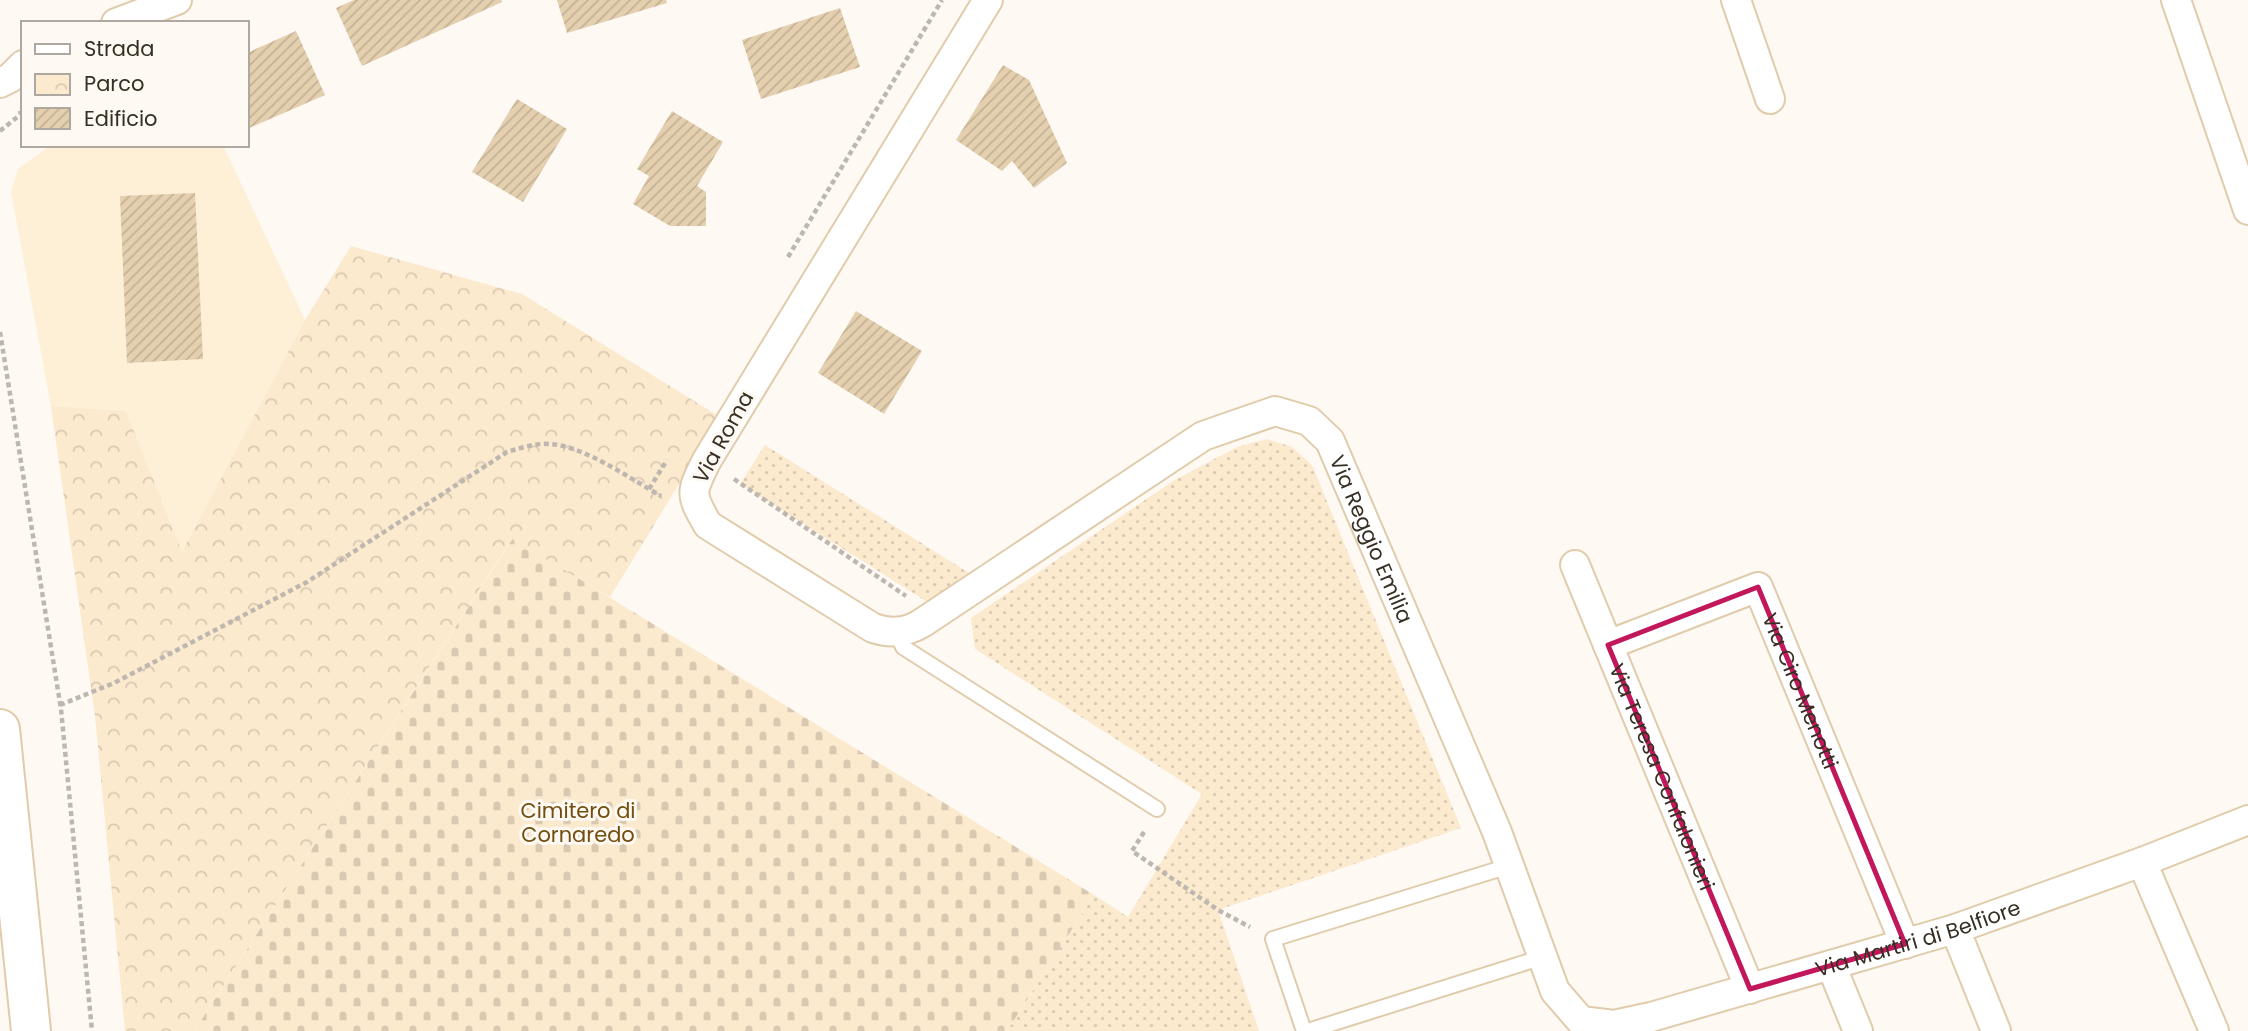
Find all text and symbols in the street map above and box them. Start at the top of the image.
legend [21,21,248,147]
text: Strada [84,34,154,63]
text: Parco [84,69,144,98]
text: Edificio [84,104,158,133]
street label: Via Roma [686,386,760,488]
street label: Via Reggio Emilia [1323,451,1420,627]
street label: Via Ciro Menotti [1756,608,1846,773]
street label: Via Teresa Confalonieri [1603,659,1722,894]
park label: Cimitero di Cornaredo [520,796,636,849]
street label: Via Martiri di Belfiore [1812,892,2024,983]

